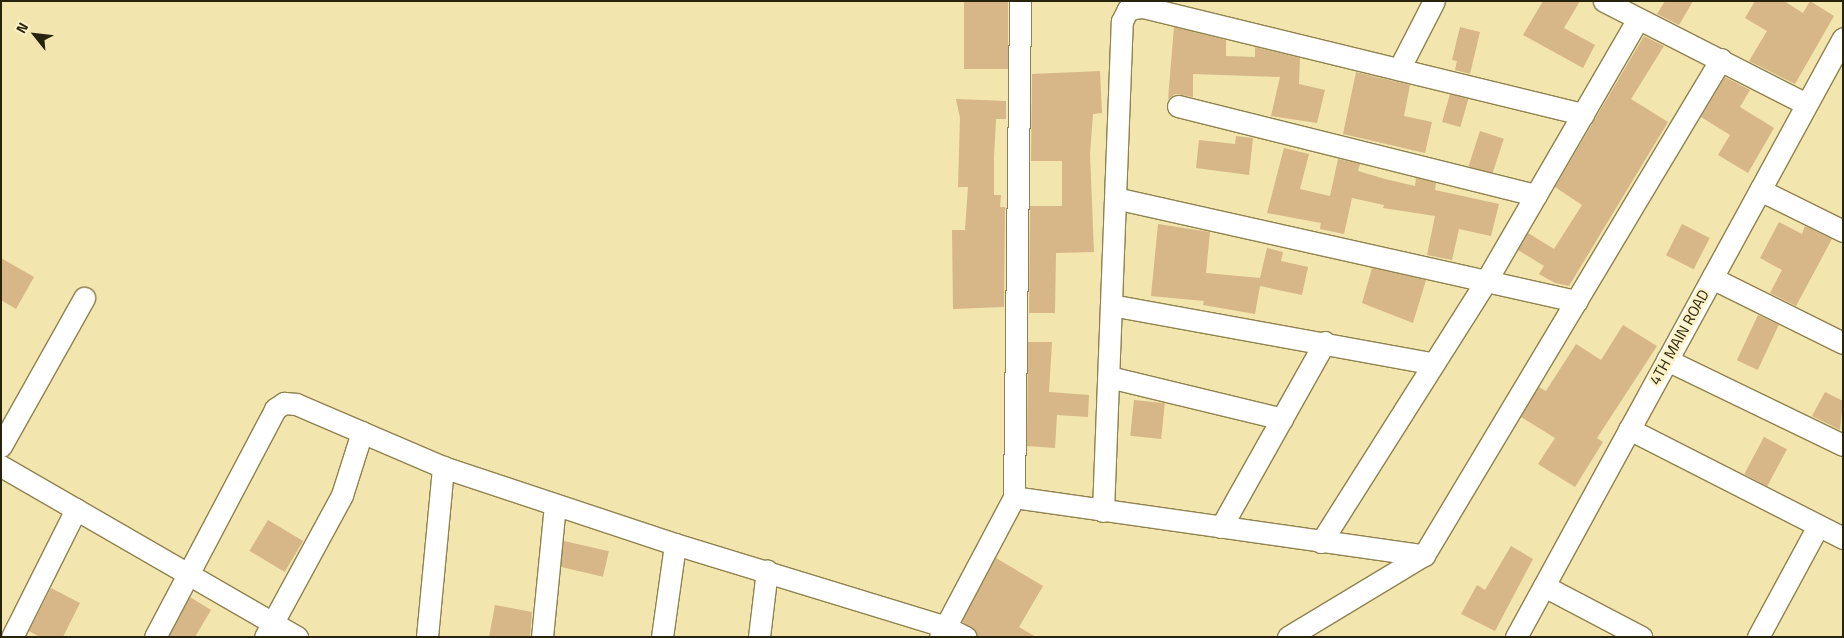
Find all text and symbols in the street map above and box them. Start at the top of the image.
north arrow [10,10,60,60]
text: N [10,18,33,37]
street label: 4TH MAIN ROAD [1645,286,1713,388]

